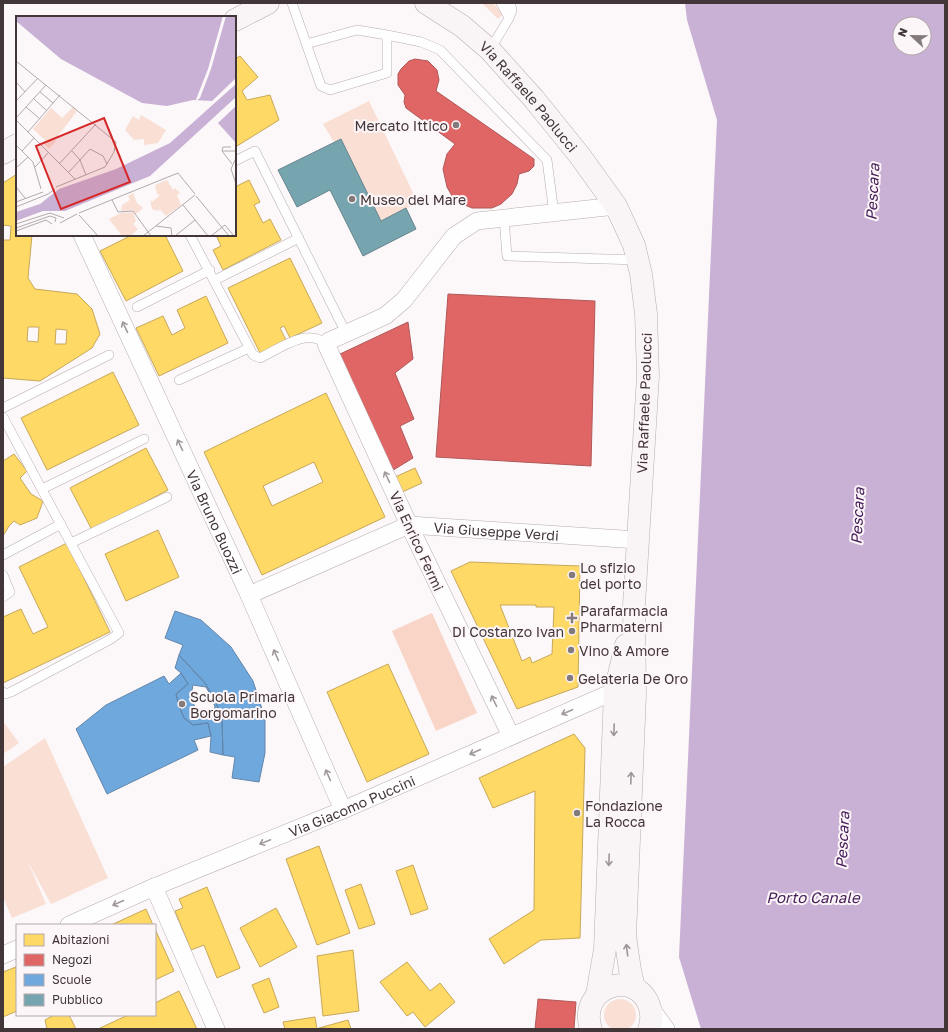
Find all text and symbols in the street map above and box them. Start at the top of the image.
inset map [16,16,236,236]
north arrow [892,16,932,56]
text: N [895,26,910,38]
street label: Via Raffaele Paolucci [477,37,582,155]
place label: Mercato Ittico [354,117,448,134]
marker: Mercato Ittico [451,120,461,130]
water label: Pescara [862,162,883,221]
place label: Museo del Mare [360,191,466,208]
marker: Museo del Mare [347,194,357,204]
one-way arrow [121,322,128,334]
street label: Via Raffaele Paolucci [633,332,655,474]
one-way arrow [176,440,183,452]
street label: Via Bruno Buozzi [184,467,246,576]
one-way arrow [383,471,390,483]
water label: Pescara [847,486,868,545]
street label: Via Enrico Fermi [386,488,448,594]
street label: Via Giuseppe Verdi [433,518,559,543]
place label: Lo sfizio del porto [580,559,641,592]
marker: Lo sfizio del porto [567,570,577,580]
place label: Parafarmacia Pharmaterni [580,602,668,635]
marker: Parafarmacia Pharmaterni [567,613,577,623]
place label: Di Costanzo Ivan [452,623,564,640]
marker: Di Costanzo Ivan [567,626,577,636]
place label: Vino & Amore [579,642,669,659]
marker: Vino & Amore [566,645,576,655]
one-way arrow [272,650,279,662]
place label: Gelateria De Oro [578,670,688,687]
marker: Gelateria De Oro [565,673,575,683]
place label: Scuola Primaria Borgomarino [190,688,295,721]
one-way arrow [490,696,497,708]
marker: Scuola Primaria Borgomarino [177,699,187,709]
one-way arrow [561,709,573,716]
one-way arrow [610,723,618,736]
one-way arrow [469,749,481,756]
one-way arrow [324,769,331,781]
street label: Via Giacomo Puccini [286,771,417,840]
one-way arrow [628,772,635,785]
place label: Fondazione La Rocca [585,797,663,830]
marker: Fondazione La Rocca [572,808,582,818]
water label: Pescara [832,810,853,869]
one-way arrow [260,838,272,846]
one-way arrow [605,853,613,866]
water label: Porto Canale [766,888,861,906]
one-way arrow [113,900,125,907]
legend [16,924,156,1016]
text: Abitazioni [52,932,109,947]
one-way arrow [623,944,631,957]
text: Negozi [52,952,92,967]
text: Scuole [52,972,91,987]
text: Pubblico [52,992,103,1007]

